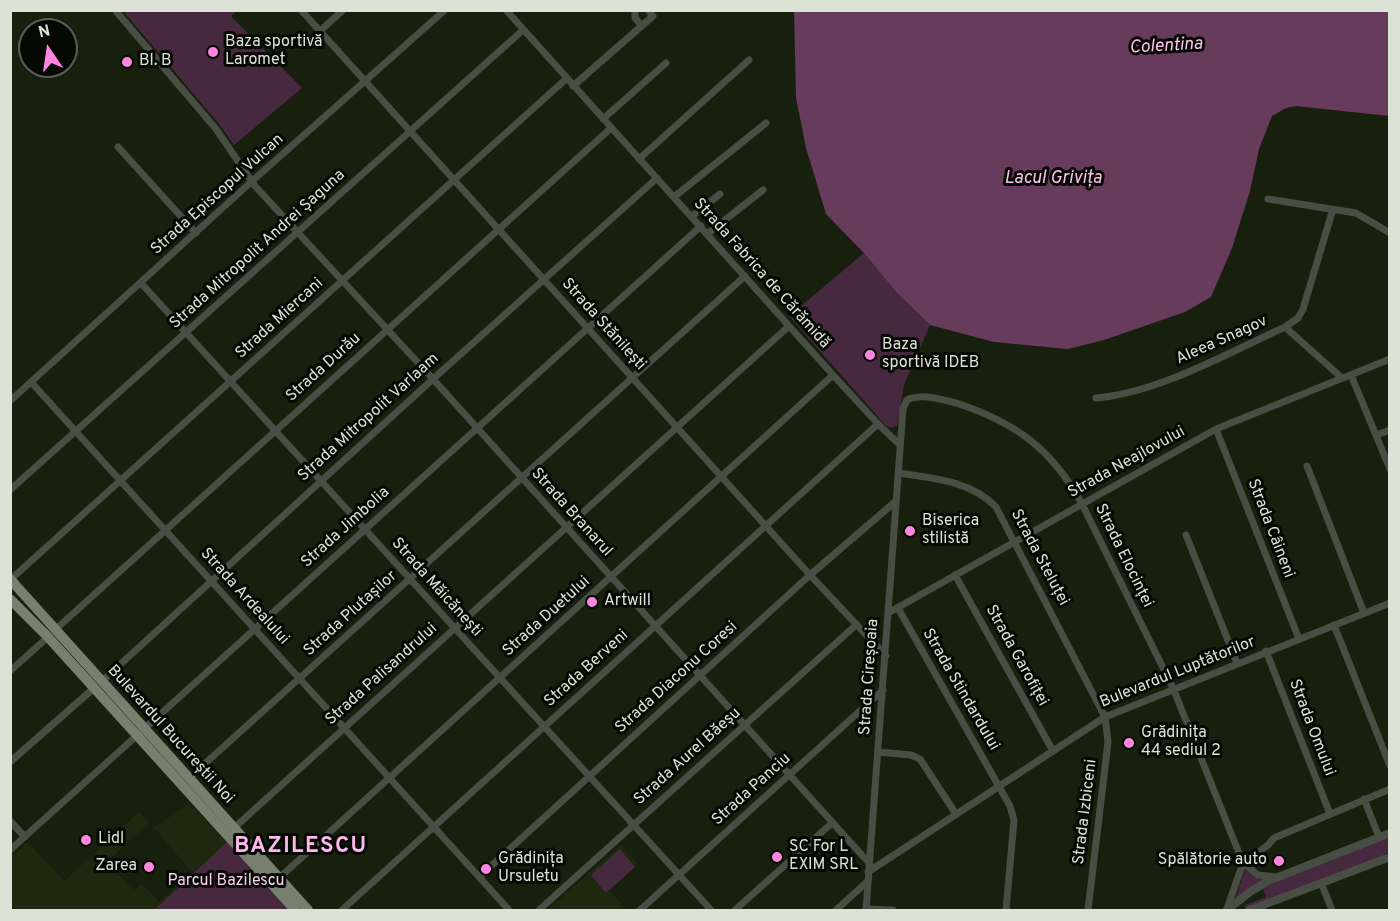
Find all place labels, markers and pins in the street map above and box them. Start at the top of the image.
place label: Baza sportivă Laromet [225,33,323,71]
marker: Baza sportivă Laromet [206,45,220,59]
place label: Bl. B [139,52,172,72]
marker: Bl. B [120,55,134,69]
place label: Baza sportivă IDEB [882,336,979,374]
marker: Baza sportivă IDEB [863,348,877,362]
place label: Biserica stilistă [922,512,979,550]
marker: Biserica stilistă [903,524,917,538]
place label: Artwill [604,592,651,612]
marker: Artwill [585,595,599,609]
place label: Grădinița 44 sediul 2 [1141,724,1221,762]
marker: Grădinița 44 sediul 2 [1122,736,1136,750]
place label: Lidl [98,830,124,850]
marker: Lidl [79,833,93,847]
place label: SC For L EXIM SRL [789,838,858,876]
place label: Grădinița Ursuletu [498,850,564,888]
marker: SC For L EXIM SRL [770,850,784,864]
place label: Spălătorie auto [1158,851,1267,871]
marker: Spălătorie auto [1272,854,1286,868]
place label: Zarea [95,857,137,877]
marker: Zarea [142,860,156,874]
marker: Grădinița Ursuletu [479,862,493,876]

